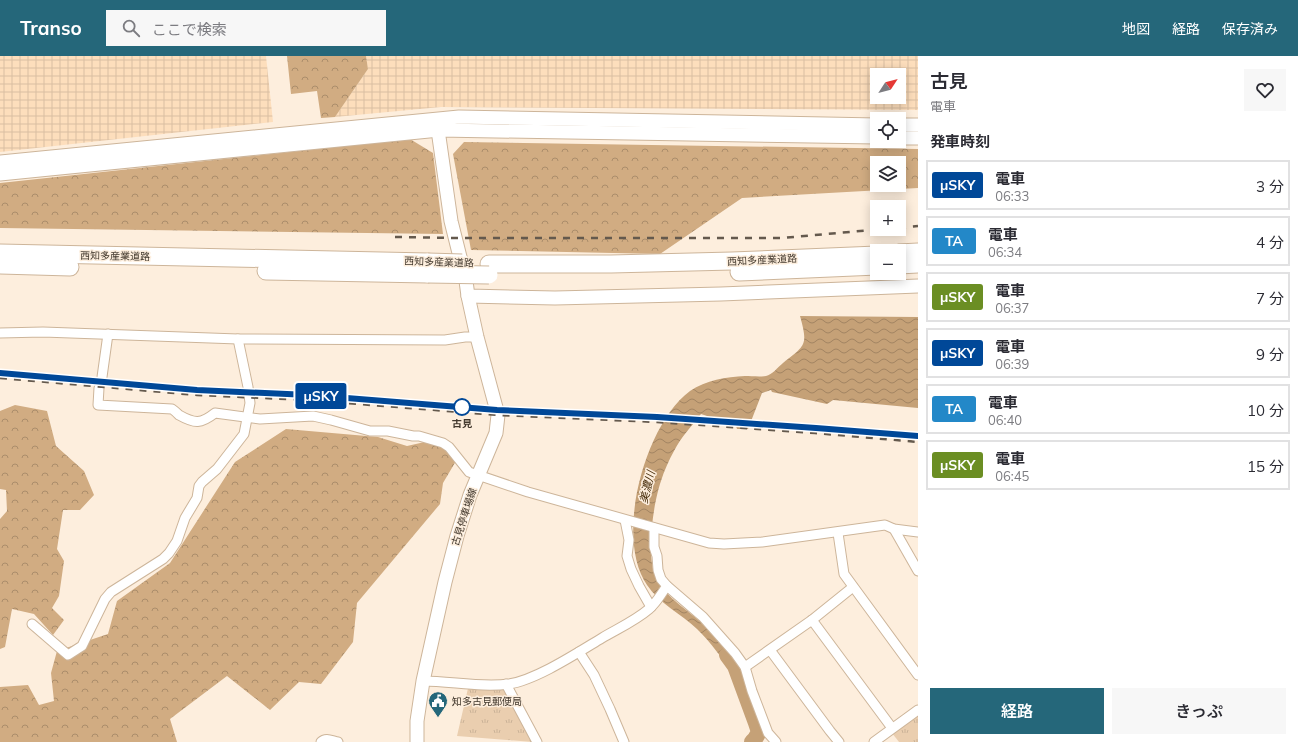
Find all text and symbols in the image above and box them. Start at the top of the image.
search box [106,10,386,46]
text: Transo [20,16,82,40]
icon: search [120,17,142,39]
text: ここで検索 [152,20,227,39]
text: 地図 [1122,20,1150,38]
text: 経路 [1172,20,1200,38]
text: 保存済み [1222,20,1278,38]
north arrow [870,68,906,104]
map controls [870,68,906,280]
text: 古見 [930,69,968,93]
button: heart [1244,69,1286,111]
text: 電車 [930,98,956,114]
button: locate [870,112,906,148]
text: 発車時刻 [930,132,990,151]
button: layers [870,156,906,192]
text: 電車 [995,169,1025,188]
text: μSKY [940,176,975,194]
text: 3 分 [1256,177,1284,196]
text: 06:33 [995,188,1029,204]
button: + [870,200,906,236]
text: 電車 [988,225,1018,244]
text: TA [945,232,963,250]
text: 4 分 [1256,233,1284,252]
button: − [870,244,906,280]
text: 06:34 [988,244,1022,260]
street label: 西知多産業道路 [80,249,150,263]
street label: 西知多産業道路 [727,252,797,268]
street label: 西知多産業道路 [404,254,474,270]
text: 電車 [995,281,1025,300]
text: μSKY [940,288,975,306]
text: 7 分 [1256,289,1284,308]
text: 06:37 [995,300,1029,316]
text: 電車 [995,337,1025,356]
text: μSKY [940,344,975,362]
text: 9 分 [1256,345,1284,364]
text: 06:39 [995,356,1029,372]
line badge: μSKY [293,383,349,409]
text: μSKY [303,387,339,405]
text: 電車 [988,393,1018,412]
marker: 古見 [453,398,471,416]
text: TA [945,400,963,418]
text: 10 分 [1247,401,1284,420]
text: 06:40 [988,412,1022,428]
place label: 古見 [452,417,472,430]
text: 電車 [995,449,1025,468]
text: μSKY [940,456,975,474]
text: 15 分 [1247,457,1284,476]
water label: 美濃川 [636,468,658,505]
text: 06:45 [995,468,1029,484]
street label: 古見停車場線 [449,486,479,548]
button: 経路 [930,688,1104,734]
button: きっぷ [1112,688,1286,734]
public building icon: 知多古見郵便局 [427,690,449,718]
place label: 知多古見郵便局 [452,695,522,708]

